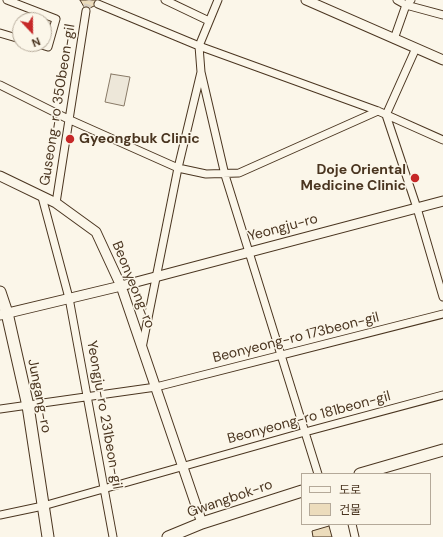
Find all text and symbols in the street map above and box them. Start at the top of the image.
north arrow [12,12,52,52]
street label: Guseong-ro 350beon-gil [37,23,79,187]
text: N [30,34,42,50]
place label: Gyeongbuk Clinic [79,131,200,147]
marker: Gyeongbuk Clinic [64,133,76,145]
place label: Doje Oriental Medicine Clinic [301,162,406,194]
marker: Doje Oriental Medicine Clinic [409,172,421,184]
street label: Yeongju-ro [246,211,320,245]
street label: Beonyeong-ro [108,239,158,331]
street label: Beonyeong-ro 173beon-gil [211,309,381,367]
street label: Yeongju-ro 231beon-gil [83,339,125,491]
street label: Jungang-ro [24,358,54,434]
street label: Beonyeong-ro 181beon-gil [226,388,392,448]
legend [301,473,431,525]
street label: Gwangbok-ro [185,477,275,521]
text: 도로 [339,482,361,498]
text: 건물 [339,502,361,518]

